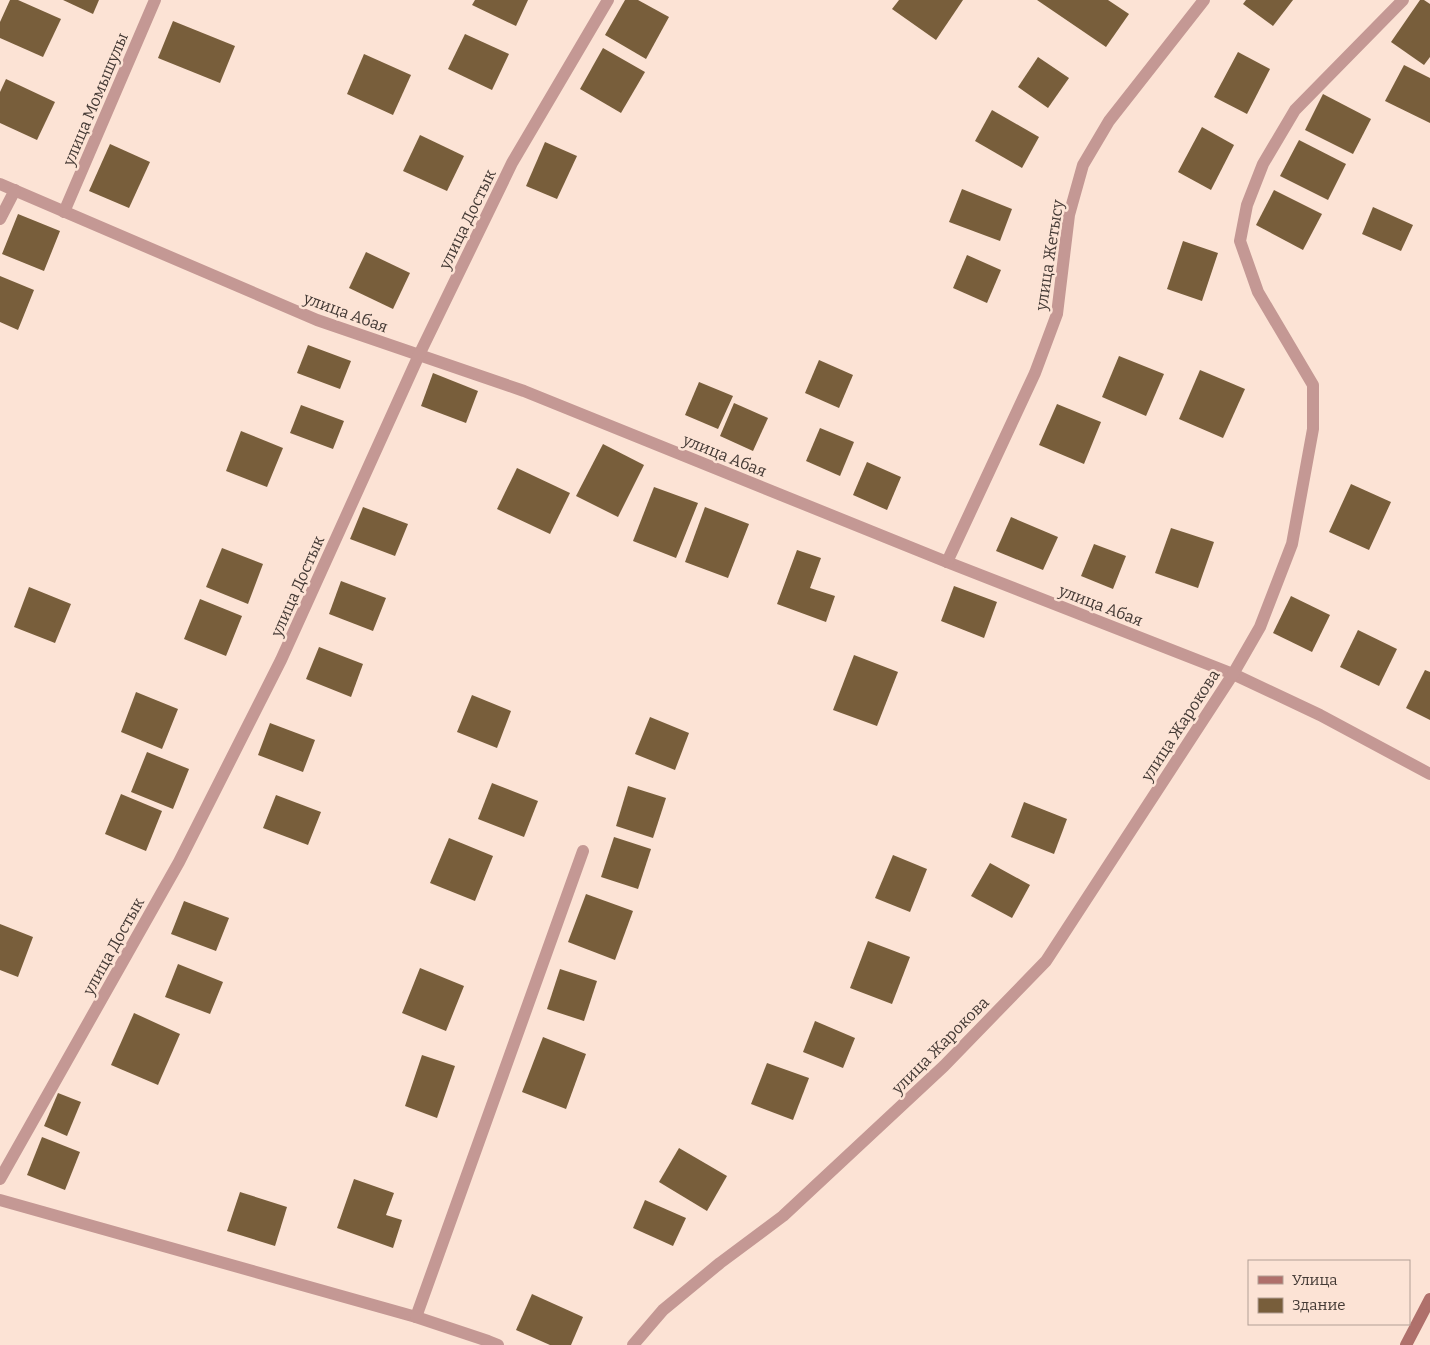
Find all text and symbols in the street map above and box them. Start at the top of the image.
street label: улица Момышулы [59,30,132,169]
street label: улица Достык [435,166,500,273]
street label: улица Жетысу [1031,198,1068,313]
street label: улица Абая [300,288,391,337]
street label: улица Абая [679,430,769,481]
street label: улица Достык [266,532,328,641]
street label: улица Абая [1055,580,1146,630]
street label: улица Жарокова [1137,666,1224,786]
street label: улица Достык [78,894,148,999]
street label: улица Жарокова [887,993,993,1099]
legend [1248,1260,1410,1325]
text: Улица [1292,1271,1338,1289]
text: Здание [1292,1296,1346,1314]

